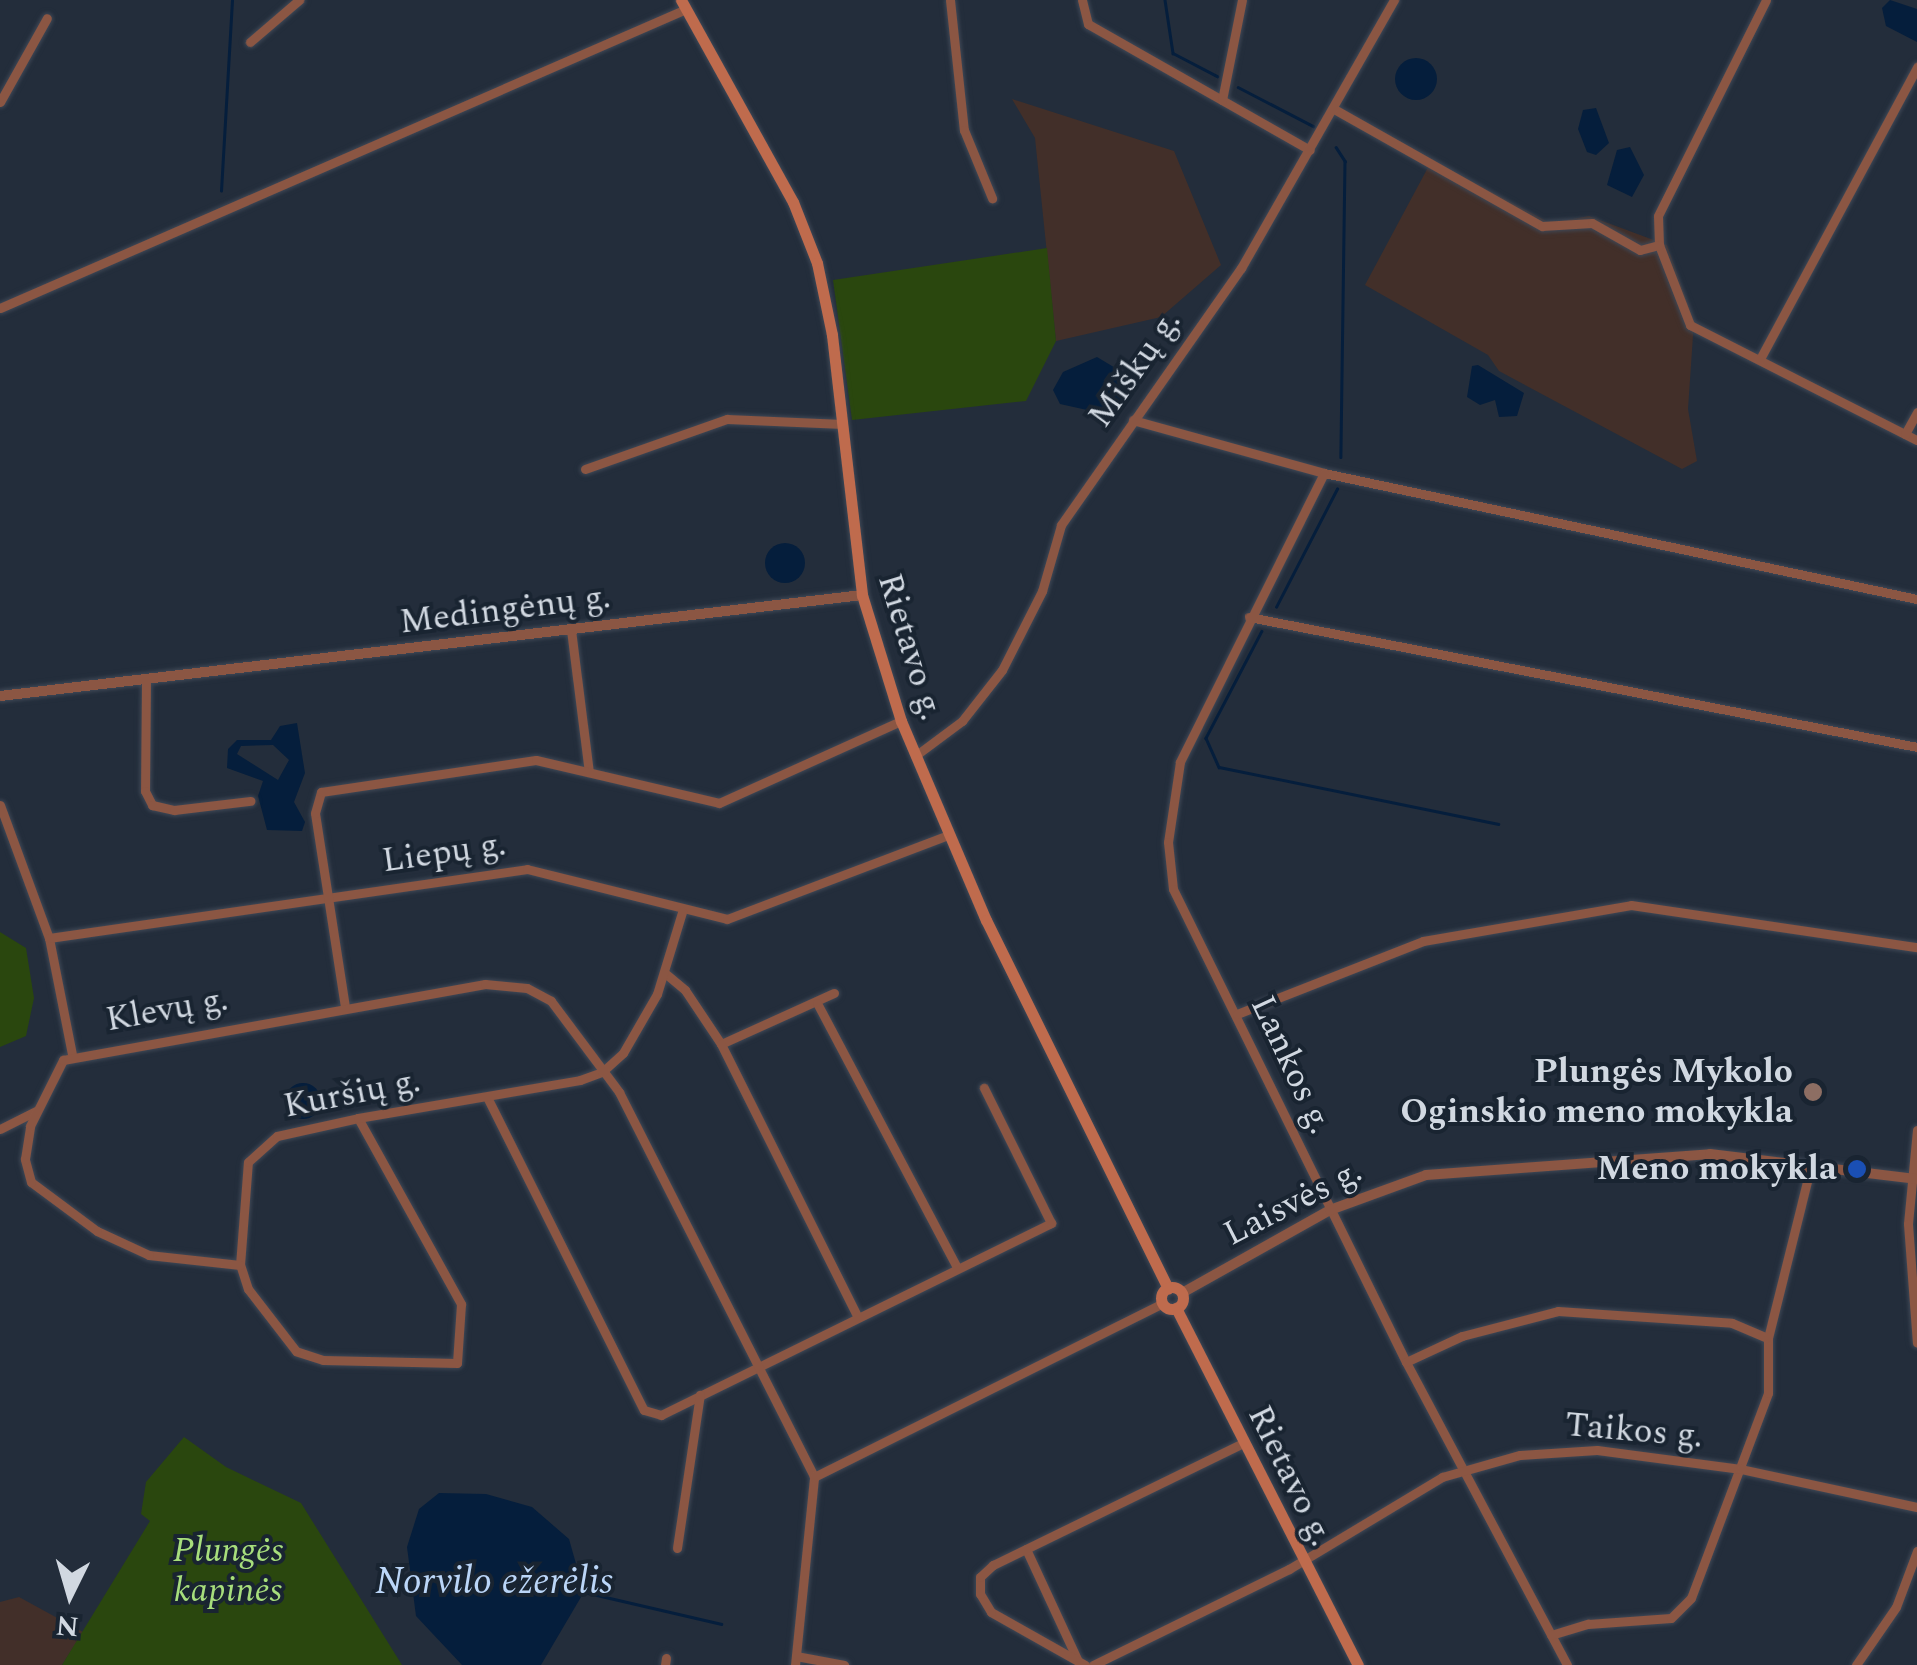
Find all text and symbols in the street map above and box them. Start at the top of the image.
street label: Miškų g. [1079,302,1191,436]
street label: Rietavo g. [868,568,952,726]
street label: Medingėnų g. [397,576,613,644]
street label: Liepų g. [379,824,509,882]
street label: Klevų g. [103,979,231,1041]
street label: Lankos g. [1241,989,1341,1141]
place label: Plungės Mykolo Oginskio meno mokykla [1400,1051,1793,1133]
street label: Kuršių g. [280,1060,424,1128]
marker: Plungės Mykolo Oginskio meno mokykla [1802,1081,1824,1103]
place label: Meno mokykla [1596,1148,1837,1190]
street label: Laisvės g. [1217,1150,1369,1256]
marker: Meno mokykla [1846,1158,1868,1180]
street label: Rietavo g. [1238,1399,1342,1553]
street label: Taikos g. [1563,1404,1705,1458]
park label: Plungės kapinės [173,1530,283,1612]
north arrow [20,1545,120,1645]
water label: Norvilo ežerėlis [375,1560,613,1606]
text: N [54,1603,81,1648]

